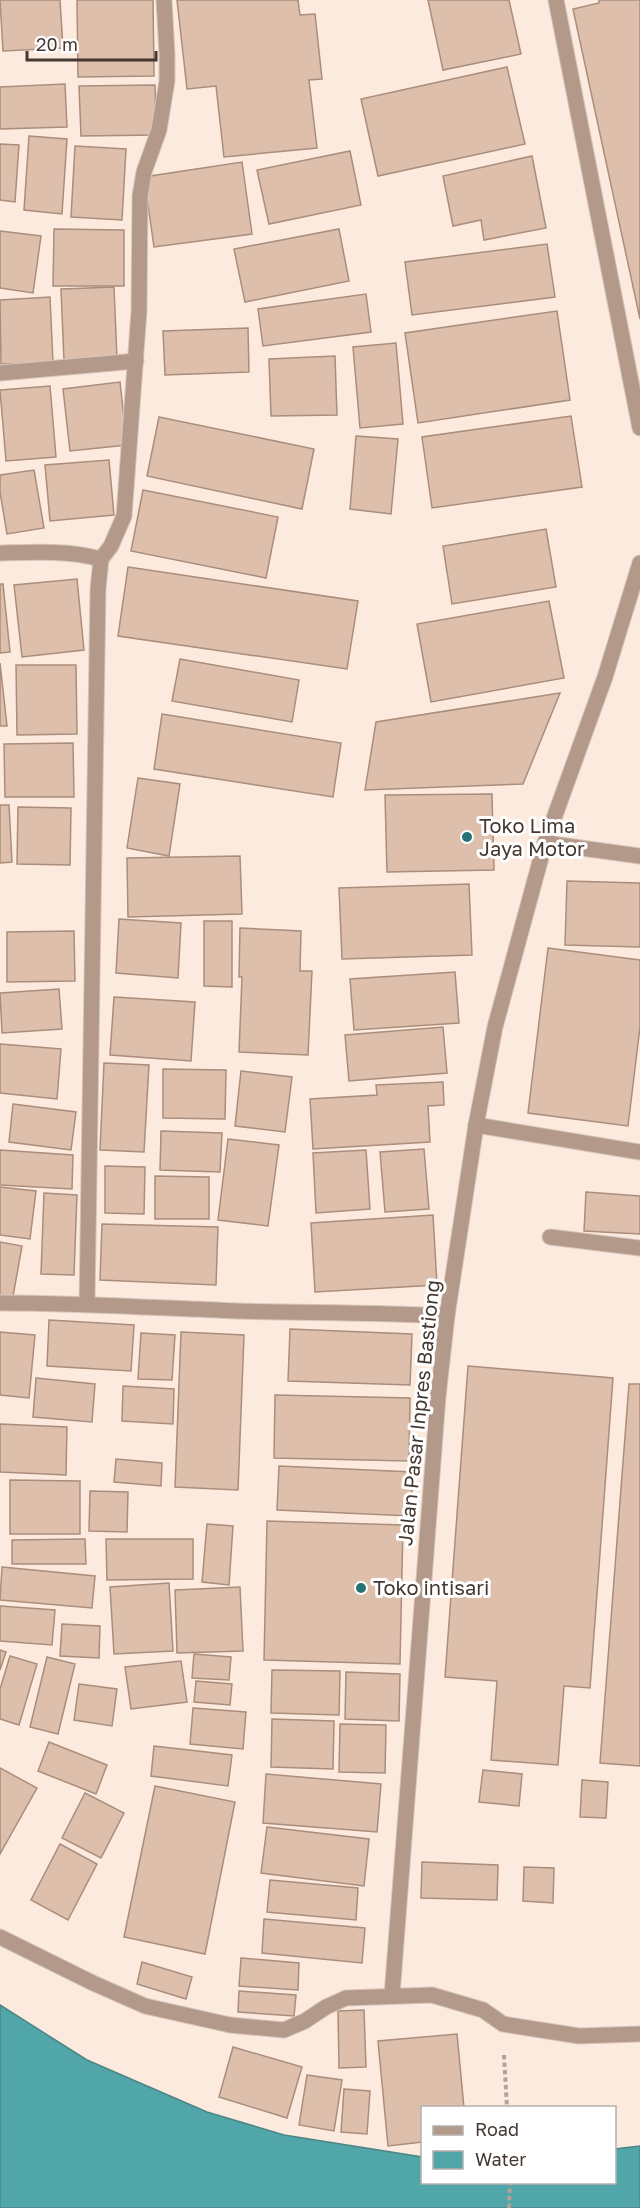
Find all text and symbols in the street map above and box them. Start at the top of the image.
scale bar [27,24,156,62]
text: 20 m [36,33,78,55]
place label: Toko Lima Jaya Motor [479,813,585,860]
marker: Toko Lima Jaya Motor [460,830,474,844]
street label: Jalan Pasar Inpres Bastiong [392,1279,444,1547]
place label: Toko intisari [373,1575,489,1599]
marker: Toko intisari [354,1581,368,1595]
legend [421,2106,616,2184]
text: Road [475,2118,519,2140]
text: Water [475,2148,526,2170]

